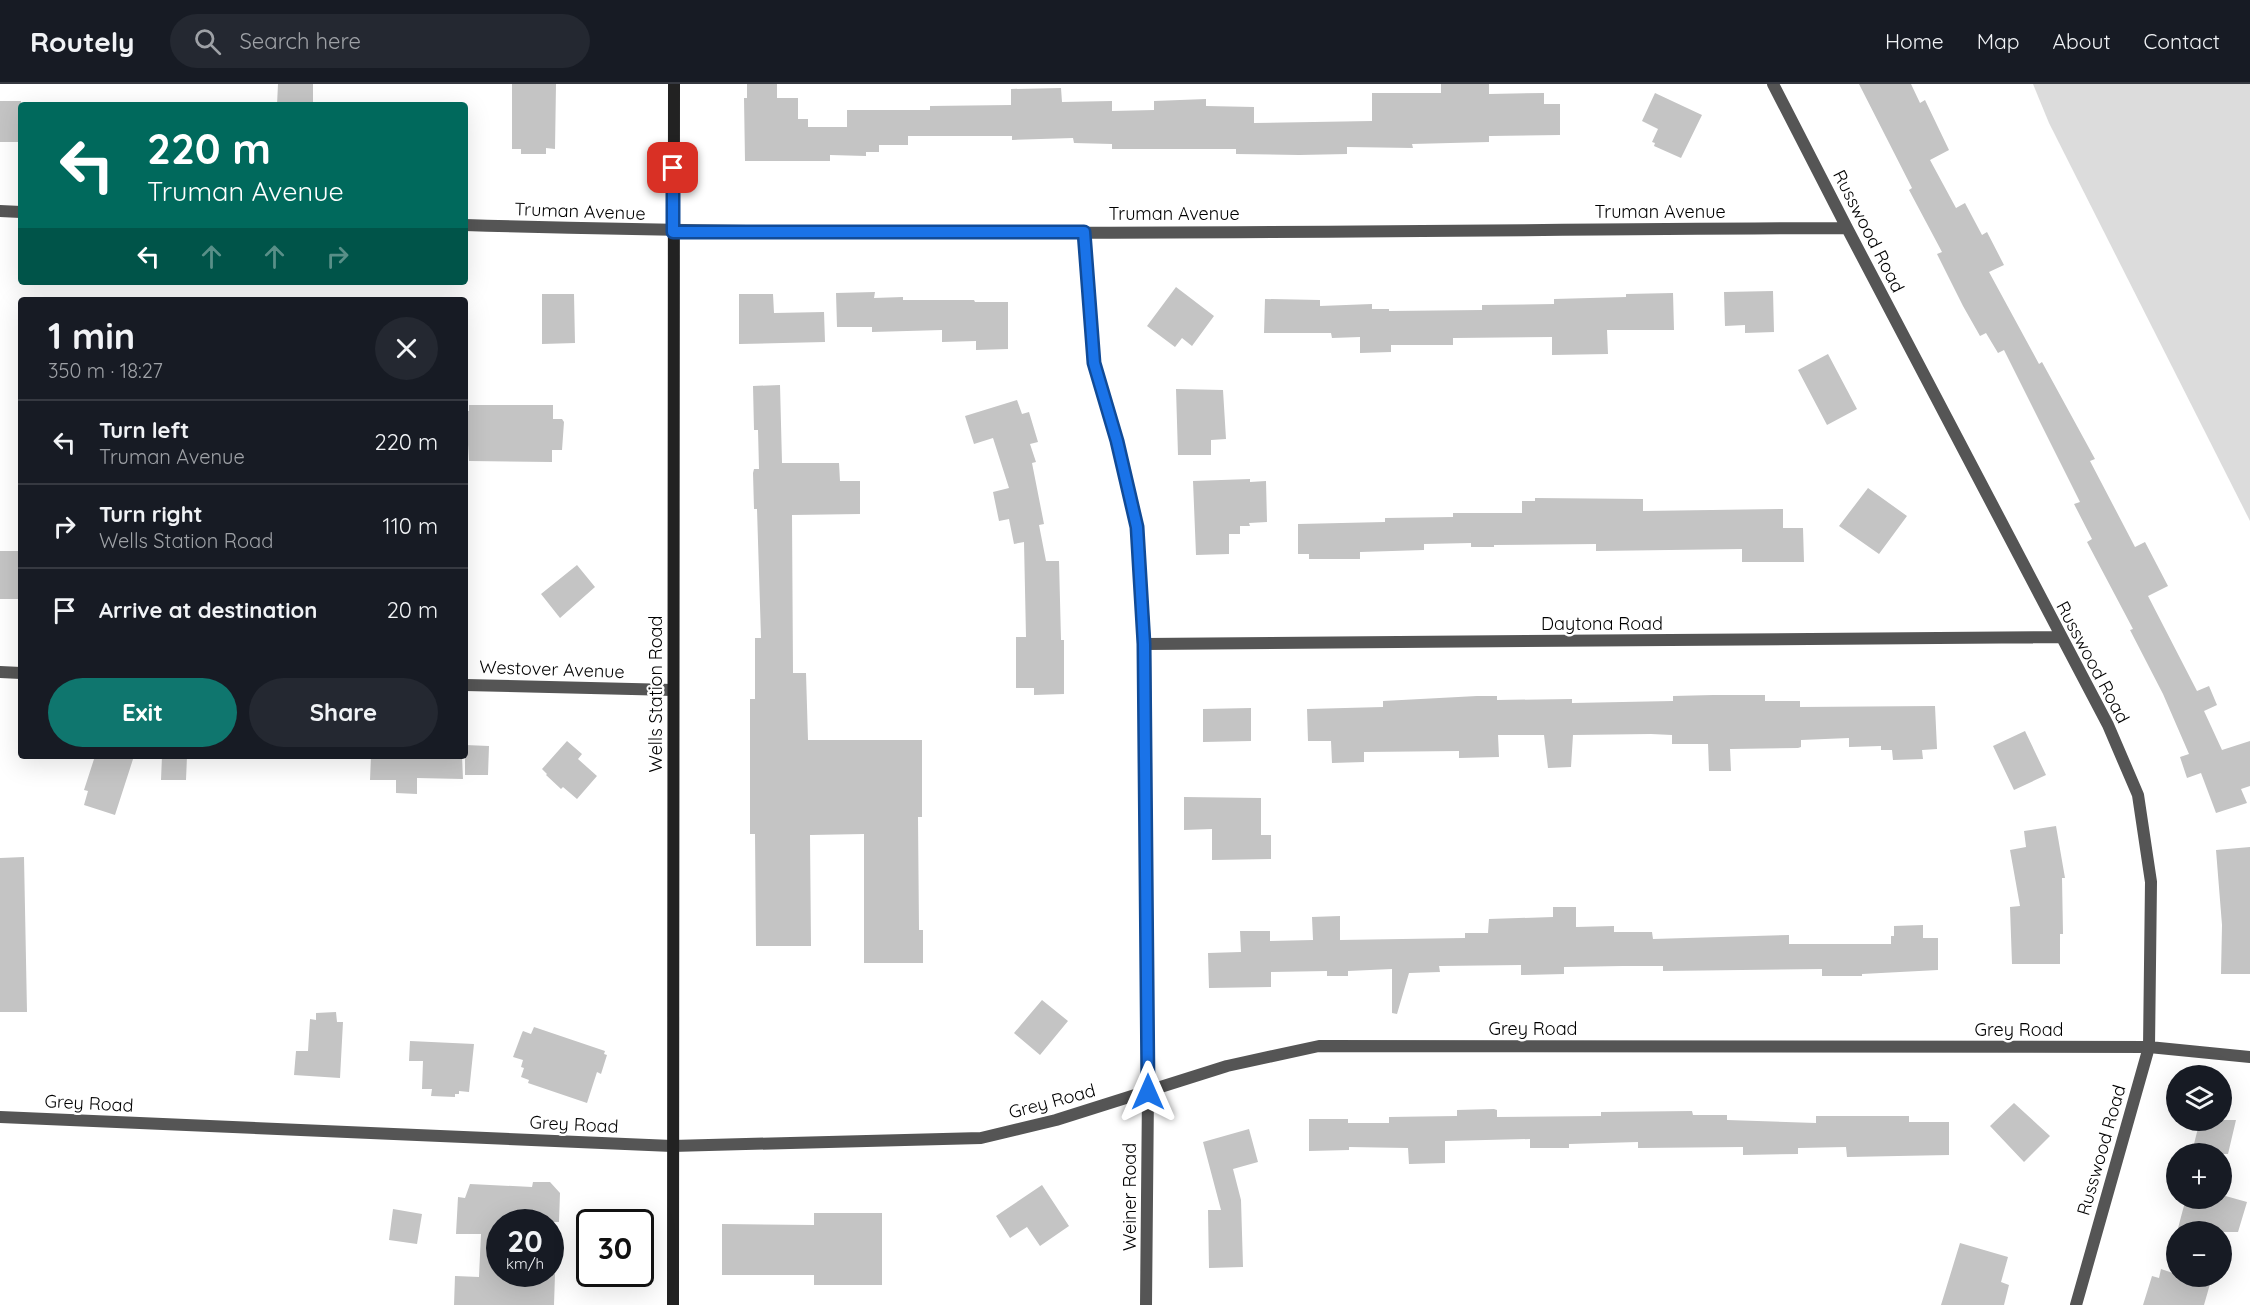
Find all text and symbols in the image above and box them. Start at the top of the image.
search box [170,14,590,68]
text: Routely [30,24,134,59]
icon: search [191,25,224,58]
text: Search here [239,27,361,55]
text: Home [1885,28,1944,54]
text: Map [1977,28,2020,54]
text: About [2053,28,2111,54]
text: Contact [2144,28,2220,54]
text: 220 m [147,122,271,175]
icon: left [48,126,126,204]
pin [647,142,698,193]
icon: arrive [656,151,689,184]
street label: Russwood Road [1828,166,1910,296]
text: Truman Avenue [147,174,344,208]
street label: Truman Avenue [514,197,646,225]
street label: Truman Avenue [1594,200,1726,223]
street label: Truman Avenue [1108,202,1240,225]
icon: left [132,240,165,273]
icon: ahead [195,240,228,273]
icon: ahead [258,240,291,273]
icon: right [321,240,354,273]
text: 1 min [48,313,135,358]
button: close [375,317,438,380]
text: 350 m · 18:27 [48,358,163,383]
text: Turn left [99,416,189,444]
icon: left [48,426,81,459]
text: 220 m [374,428,438,456]
text: Truman Avenue [99,444,245,469]
text: Turn right [99,500,203,528]
icon: right [48,510,81,543]
text: 110 m [383,512,438,540]
text: Wells Station Road [99,528,273,553]
icon: arrive [48,594,81,627]
text: Arrive at destination [99,596,317,624]
text: 20 m [387,596,438,624]
street label: Russwood Road [2051,597,2135,727]
street label: Daytona Road [1541,612,1663,635]
street label: Wells Station Road [644,616,667,772]
street label: Westover Avenue [479,655,625,683]
button: Exit [48,678,237,747]
button: Share [249,678,438,747]
street label: Grey Road [1489,1017,1577,1040]
street label: Grey Road [1975,1018,2063,1041]
position arrow [1116,1060,1180,1124]
map controls [2166,1065,2232,1287]
button: layers [2166,1065,2232,1131]
street label: Grey Road [1006,1078,1098,1124]
street label: Russwood Road [2071,1082,2131,1218]
street label: Grey Road [44,1089,134,1117]
street label: Grey Road [529,1110,619,1138]
street label: Weiner Road [1118,1143,1141,1251]
button: + [2166,1143,2232,1209]
speed limit sign: 30 [576,1209,654,1287]
button: − [2166,1221,2232,1287]
text: 20 [507,1222,543,1260]
text: km/h [506,1254,544,1273]

